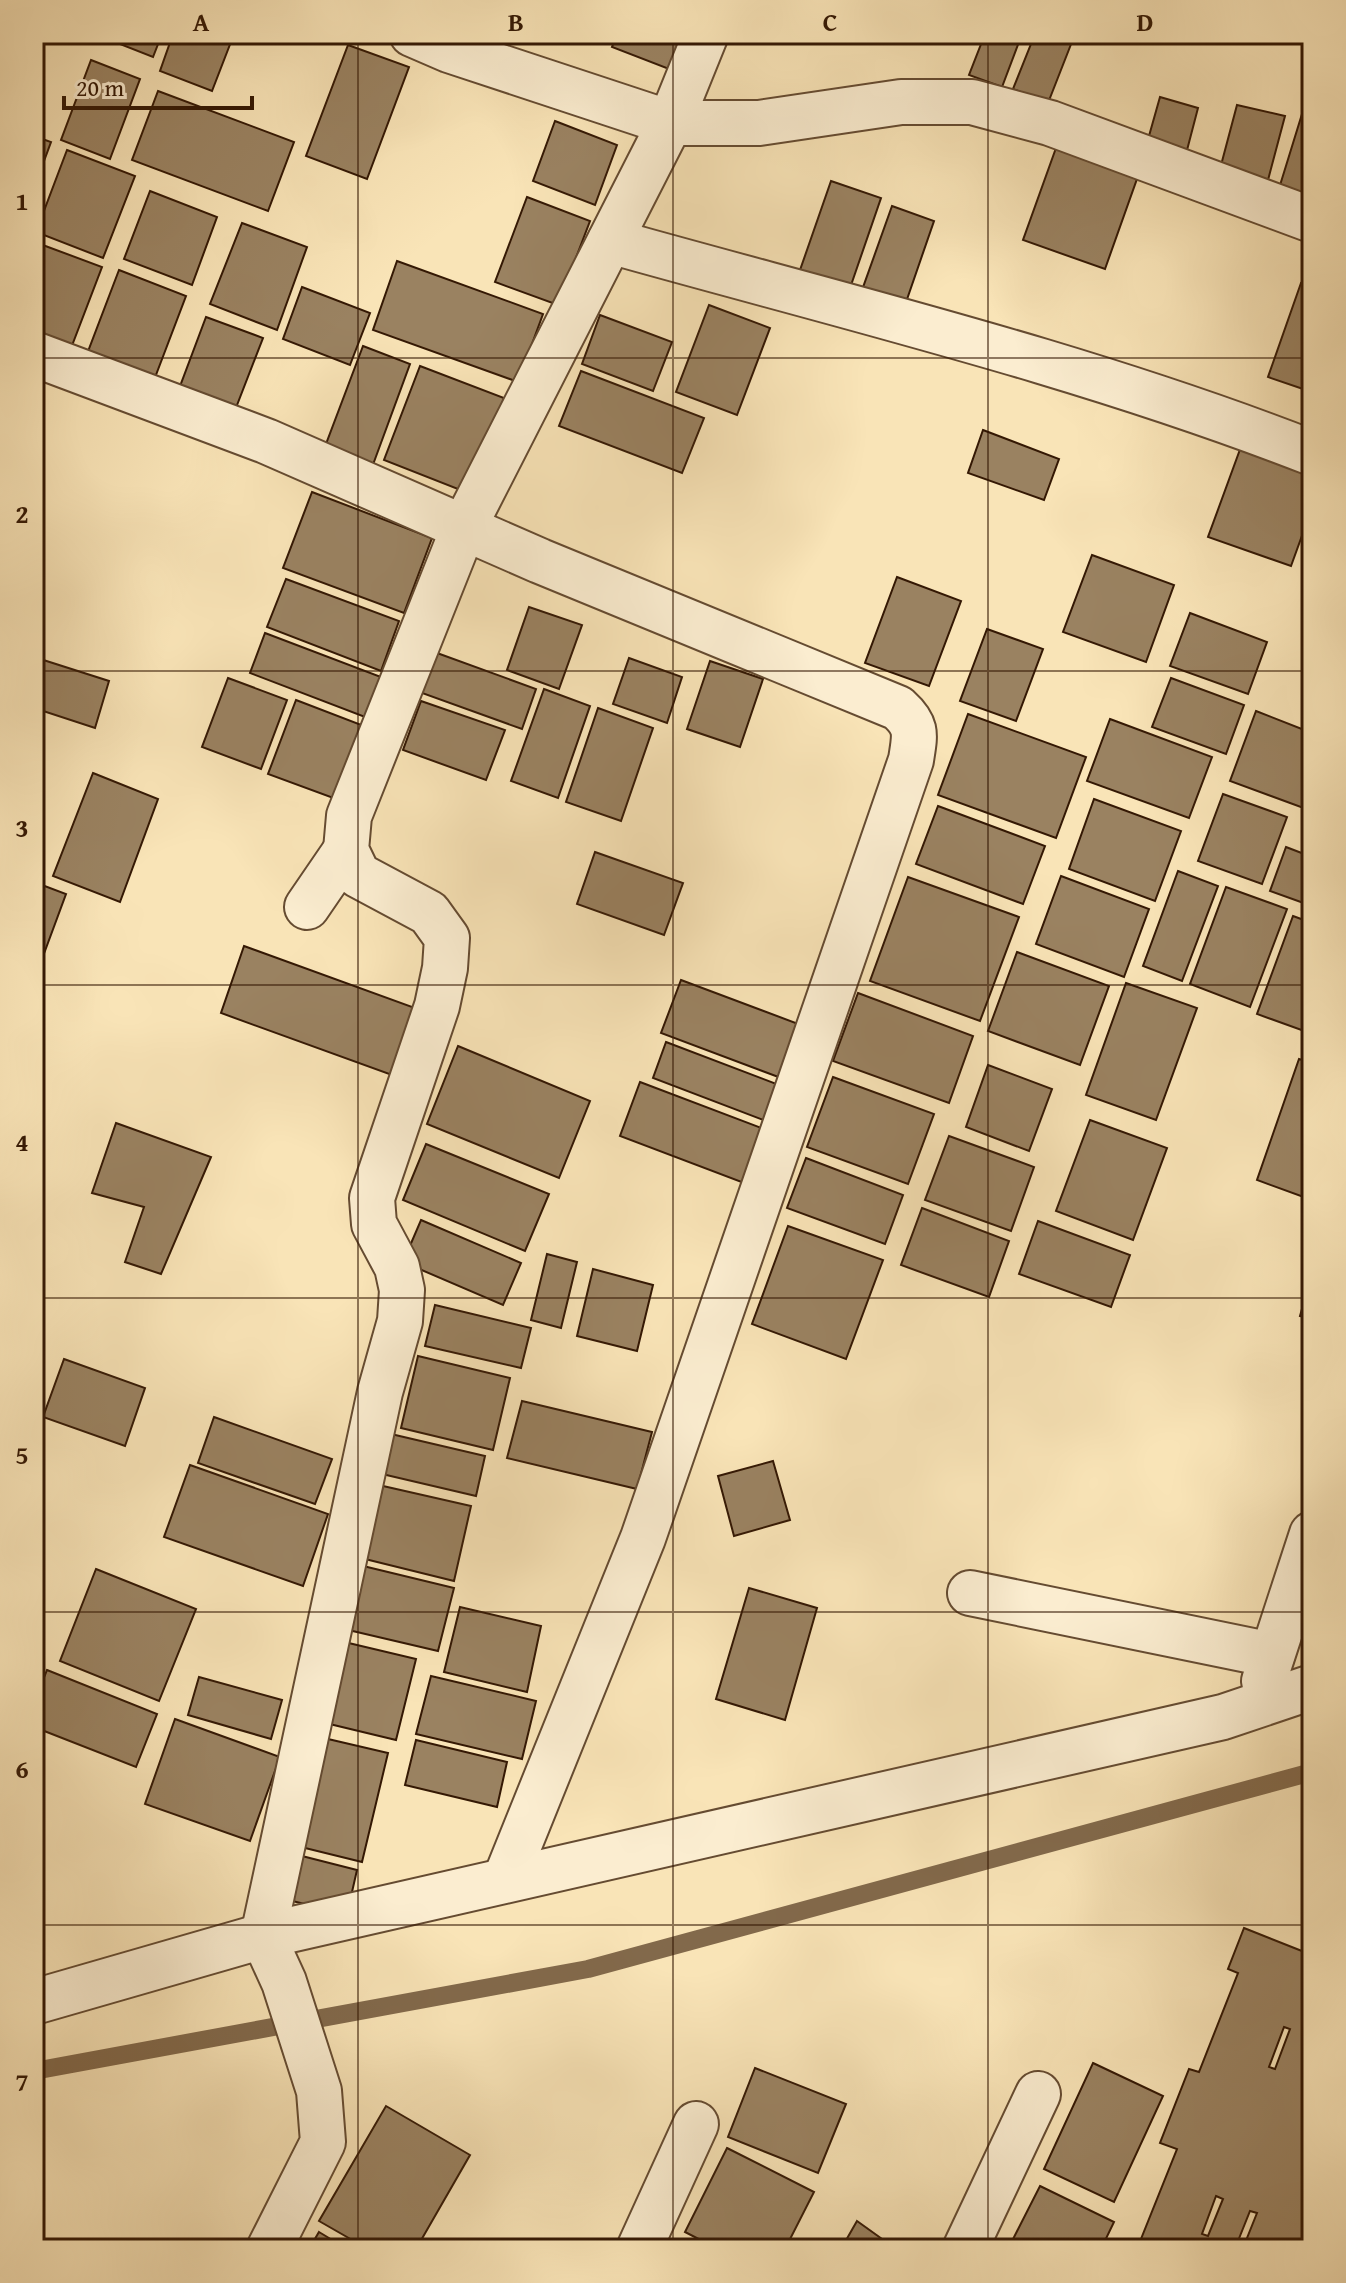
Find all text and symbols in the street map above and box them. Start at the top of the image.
text: A [193,2,210,41]
text: B [508,2,524,41]
text: C [823,2,837,41]
text: D [1137,2,1153,41]
scale bar [64,60,252,110]
text: 20 m [76,70,124,105]
text: 1 [15,181,29,220]
text: 2 [15,494,29,533]
text: 3 [15,808,29,847]
text: 4 [15,1122,29,1161]
text: 5 [15,1435,29,1474]
text: 6 [15,1749,29,1788]
text: 7 [15,2062,29,2101]

